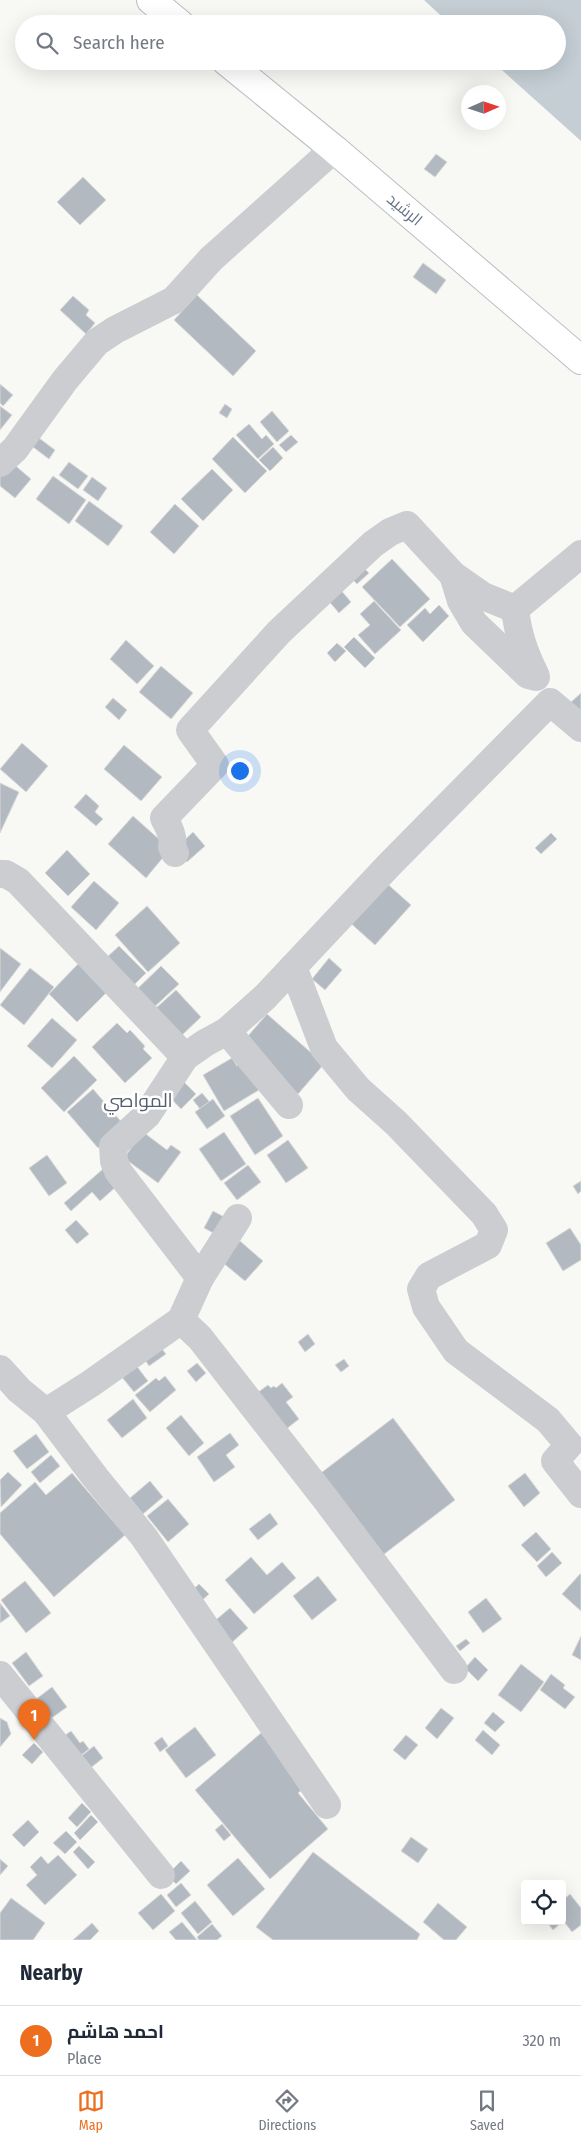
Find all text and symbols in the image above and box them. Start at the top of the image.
search box [15,15,566,70]
icon: search [33,29,61,57]
text: Search here [73,31,165,54]
north arrow [461,85,506,130]
street label: الرشيد [383,189,426,230]
your location [227,758,253,784]
district label: المواصي [103,1089,173,1115]
pin: 1 [18,1699,50,1740]
map controls [521,1880,566,1925]
button: locate [521,1880,566,1925]
text: Nearby [20,1960,82,1986]
text: احمد هاشم [67,2020,164,2043]
text: 1 [33,2031,39,2050]
text: 320 m [522,2031,561,2050]
text: Place [67,2049,102,2068]
tab: Map [77,2087,105,2134]
tab: Directions [258,2087,316,2134]
tab: Saved [470,2087,504,2134]

